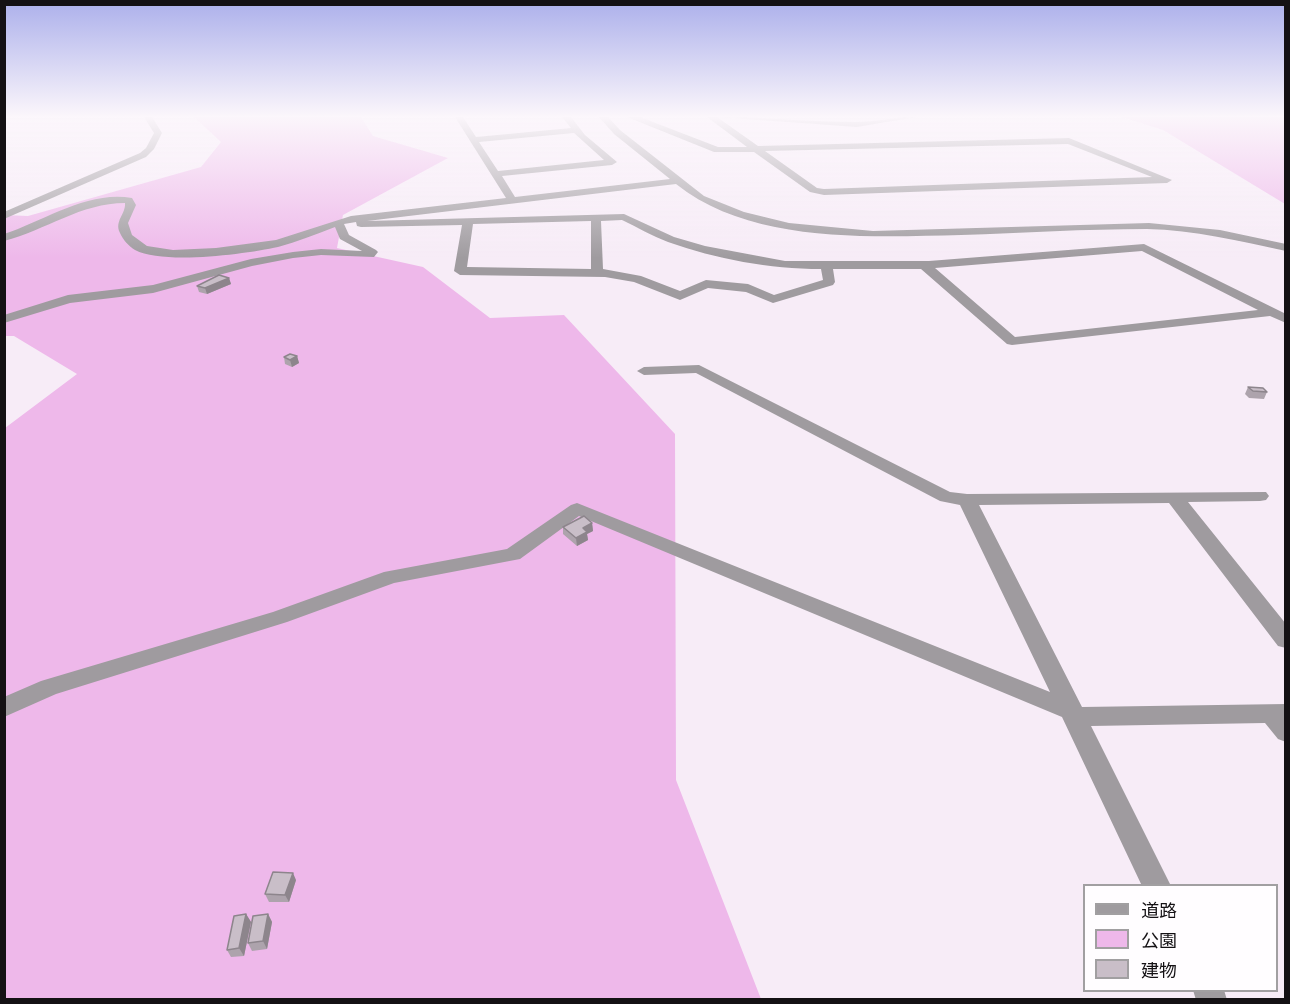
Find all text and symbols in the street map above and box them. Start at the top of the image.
legend [1083,884,1278,992]
text: 道路 [1141,898,1177,922]
text: 公園 [1141,928,1177,952]
text: 建物 [1141,958,1177,982]

